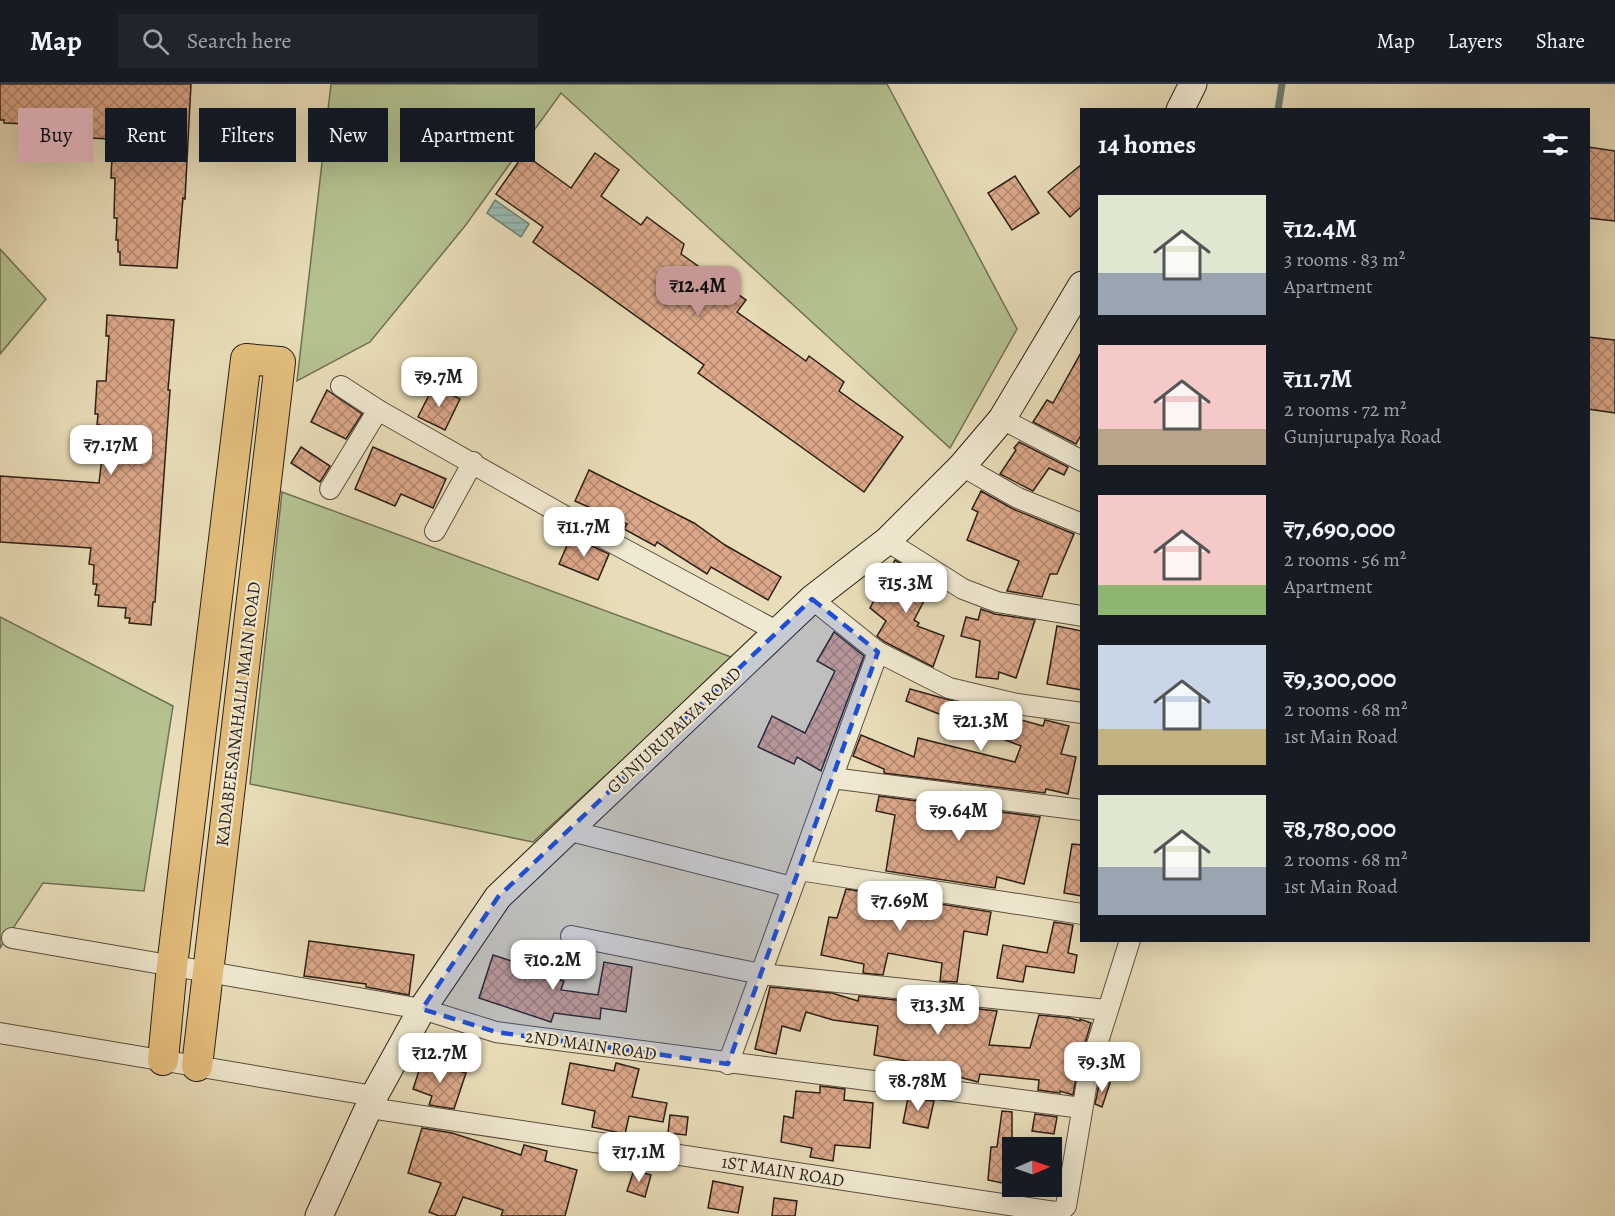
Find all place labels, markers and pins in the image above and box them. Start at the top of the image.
pin: ₹12.4M [649,266,747,317]
pin: ₹9.7M [397,357,481,408]
pin: ₹7.17M [62,425,160,476]
pin: ₹11.7M [535,507,633,558]
pin: ₹15.3M [857,563,955,614]
pin: ₹21.3M [932,701,1030,752]
pin: ₹9.64M [910,791,1008,842]
pin: ₹7.69M [851,881,949,932]
pin: ₹10.2M [504,940,602,991]
pin: ₹13.3M [889,985,987,1036]
pin: ₹12.7M [391,1033,489,1084]
pin: ₹9.3M [1060,1042,1144,1093]
pin: ₹8.78M [869,1061,967,1112]
pin: ₹17.1M [590,1132,688,1183]

